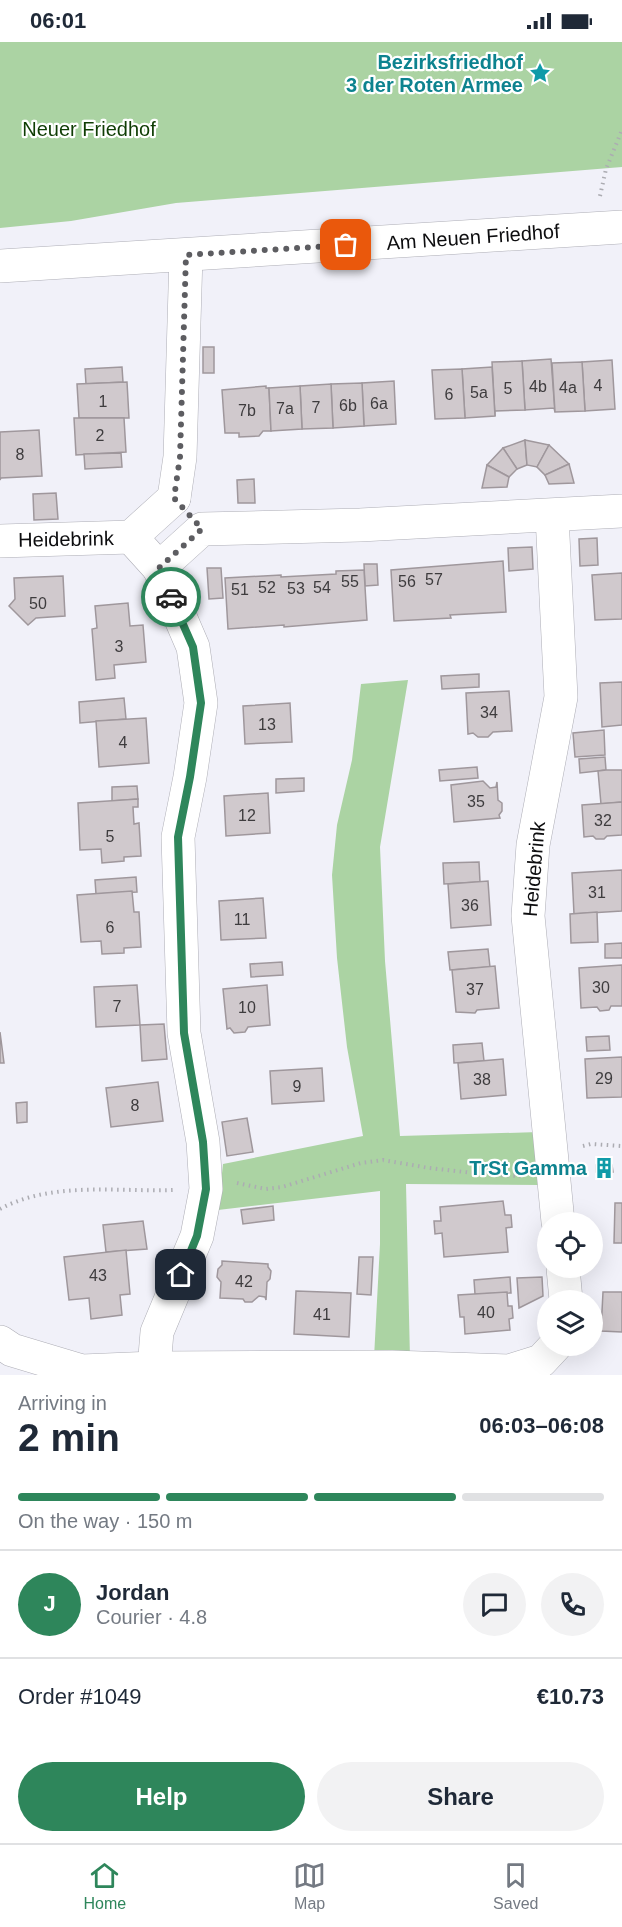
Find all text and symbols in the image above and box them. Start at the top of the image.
text: 06:01 [30,8,86,33]
place label: Bezirksfriedhof 3 der Roten Armee [346,51,523,96]
place icon: Bezirksfriedhof 3 der Roten Armee [528,61,552,85]
park label: Neuer Friedhof [22,118,156,140]
pin [320,219,371,270]
street label: Am Neuen Friedhof [386,220,561,254]
icon: bag [329,228,362,261]
house number: 4 [594,377,603,394]
house number: 4b [529,378,547,395]
house number: 4a [559,379,577,396]
house number: 5 [504,380,513,397]
house number: 5a [470,384,488,401]
house number: 6 [445,386,454,403]
house number: 1 [99,393,108,410]
house number: 6a [370,395,388,412]
house number: 6b [339,397,357,414]
house number: 7 [312,399,321,416]
house number: 7a [276,400,294,417]
house number: 7b [238,402,256,419]
house number: 2 [96,427,105,444]
house number: 8 [16,446,25,463]
street label: Heidebrink [18,527,115,551]
courier [141,567,201,627]
house number: 57 [425,571,443,588]
house number: 55 [341,573,359,590]
house number: 56 [398,573,416,590]
house number: 52 [258,579,276,596]
house number: 54 [313,579,331,596]
house number: 53 [287,580,305,597]
icon: car [155,581,188,614]
house number: 51 [231,581,249,598]
house number: 50 [29,595,47,612]
house number: 3 [115,638,124,655]
house number: 34 [480,704,498,721]
house number: 13 [258,716,276,733]
house number: 4 [119,734,128,751]
house number: 35 [467,793,485,810]
house number: 12 [238,807,256,824]
house number: 32 [594,812,612,829]
street label: Heidebrink [519,819,549,918]
house number: 5 [106,828,115,845]
house number: 31 [588,884,606,901]
house number: 36 [461,897,479,914]
house number: 11 [234,911,250,928]
house number: 6 [106,919,115,936]
house number: 30 [592,979,610,996]
house number: 37 [466,981,484,998]
house number: 7 [113,998,122,1015]
house number: 10 [238,999,256,1016]
house number: 29 [595,1070,613,1087]
house number: 38 [473,1071,491,1088]
house number: 9 [293,1078,302,1095]
house number: 8 [131,1097,140,1114]
building icon: TrSt Gamma [592,1156,616,1180]
place label: TrSt Gamma [469,1157,588,1179]
map controls [537,1212,603,1356]
button: locate [537,1212,603,1278]
pin [155,1249,206,1300]
icon: home [164,1258,197,1291]
house number: 43 [89,1267,107,1284]
house number: 42 [235,1273,253,1290]
button: layers [537,1290,603,1356]
house number: 40 [477,1304,495,1321]
house number: 41 [313,1306,331,1323]
text: Arriving in [18,1392,107,1414]
text: 06:03–06:08 [479,1413,604,1438]
text: 2 min [18,1416,120,1459]
text: On the way · 150 m [18,1510,193,1532]
button: chat [463,1573,526,1636]
button: phone [541,1573,604,1636]
text: Jordan [96,1580,169,1605]
text: J [43,1591,56,1616]
text: Courier · 4.8 [96,1606,207,1628]
text: Order #1049 [18,1684,142,1709]
text: €10.73 [537,1684,604,1709]
button: Help [18,1762,305,1831]
button: Share [317,1762,604,1831]
tab: Home [83,1859,126,1913]
tab: Map [293,1859,326,1913]
tab: Saved [493,1859,538,1913]

